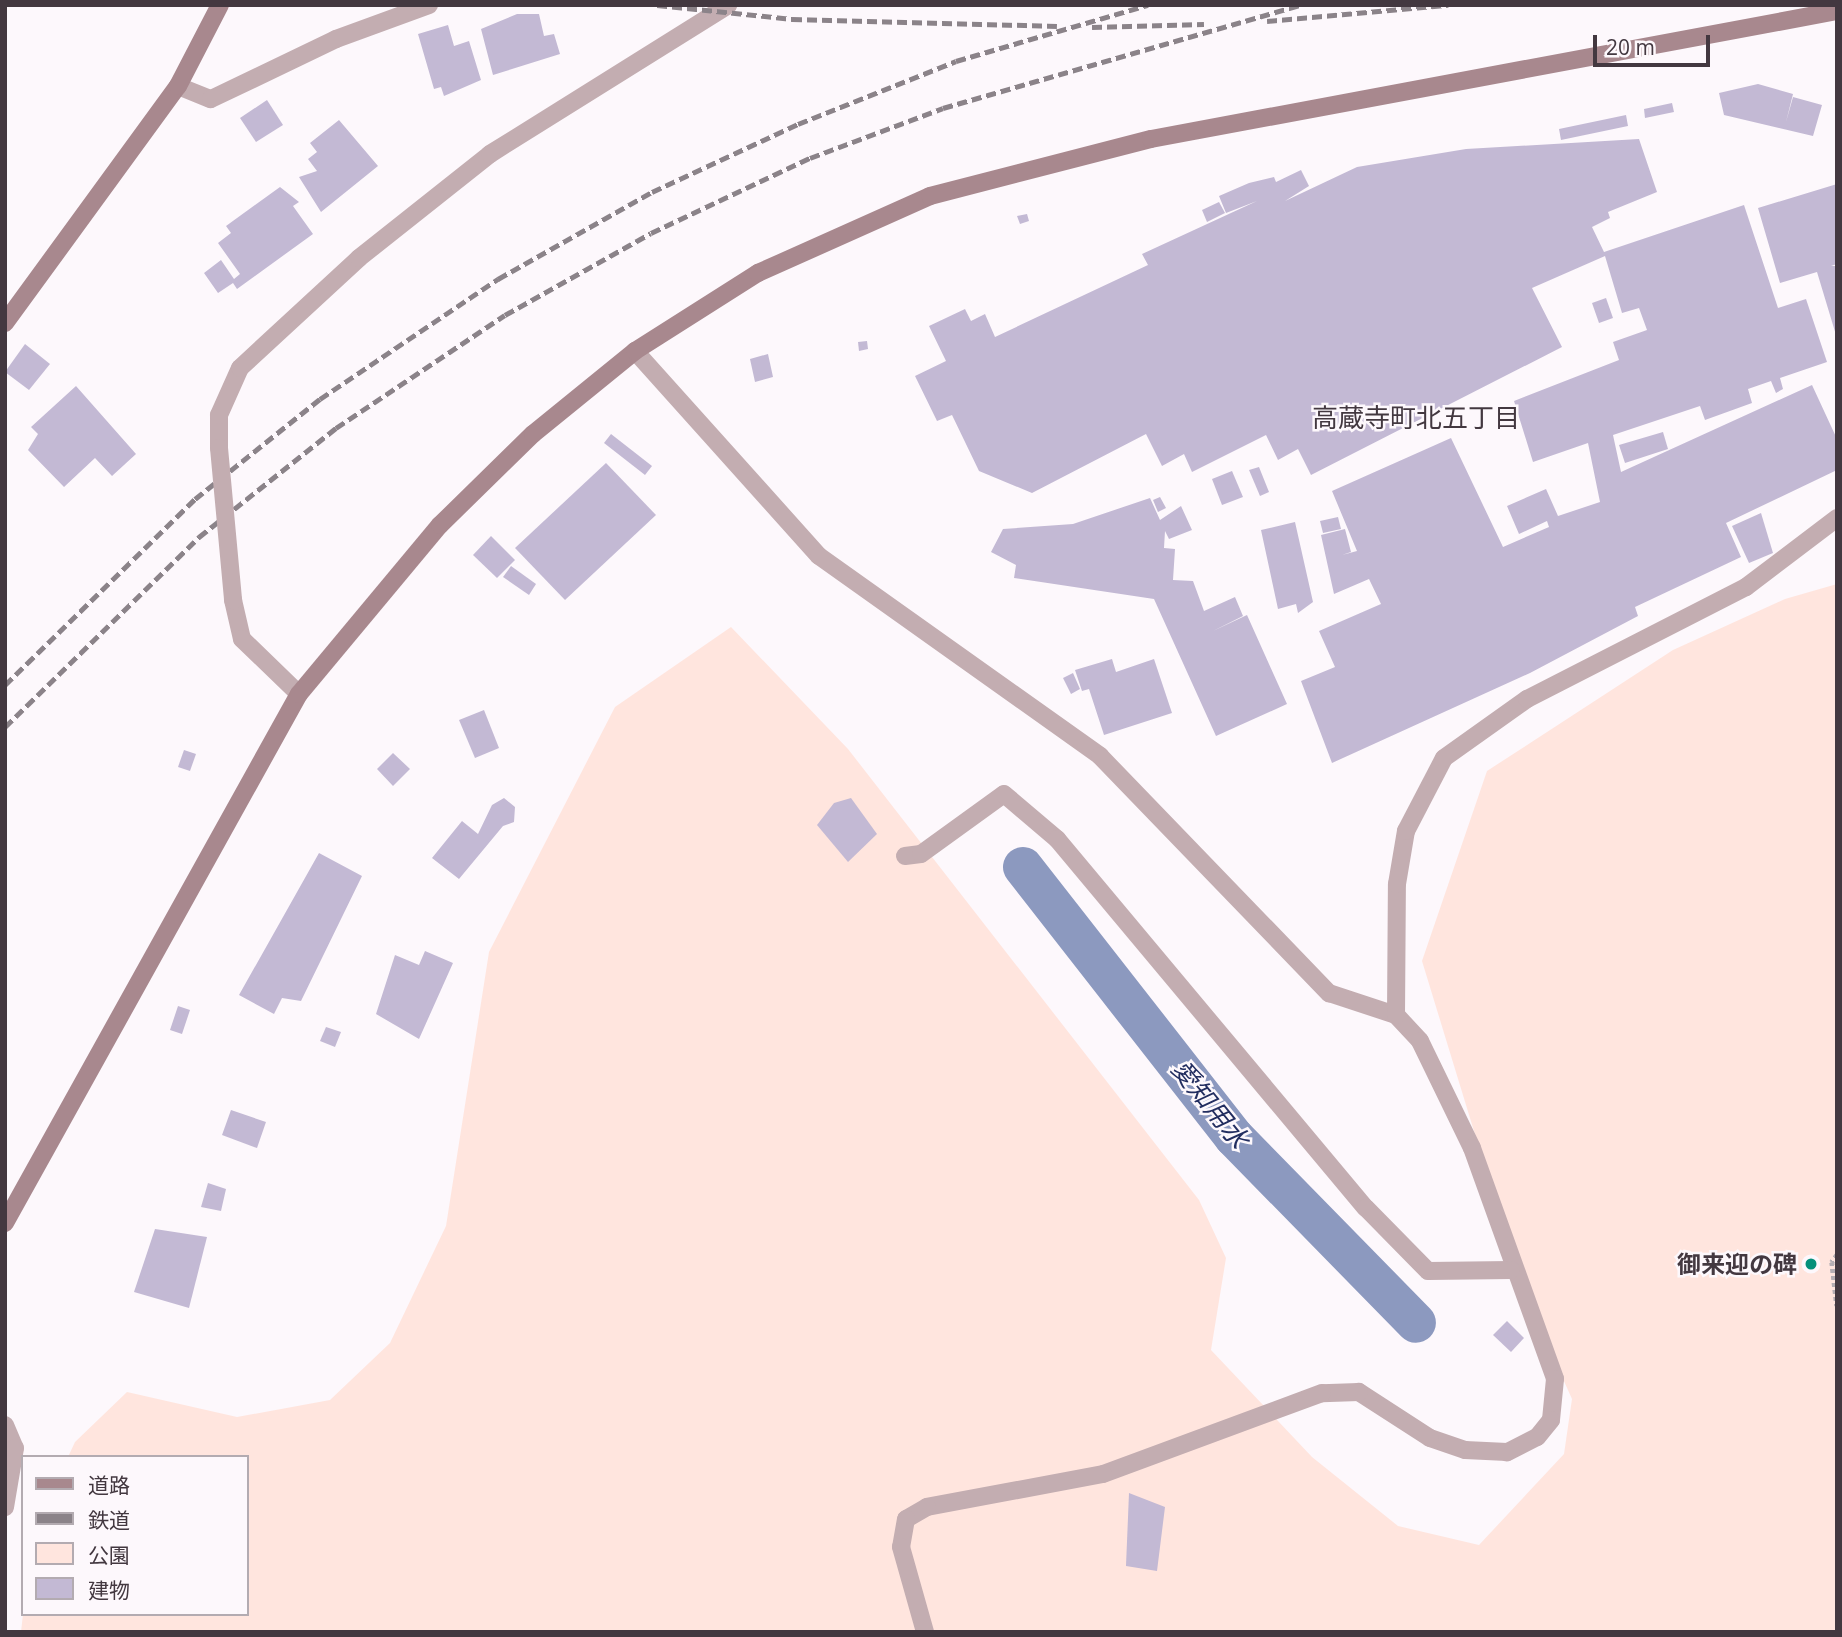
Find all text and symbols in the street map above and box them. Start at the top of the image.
scale bar [1597,21,1714,65]
text: 20 m [1606,33,1655,61]
district label: 高蔵寺町北五丁目 [1312,402,1520,434]
water label: 愛知用水 [1165,1054,1255,1154]
place label: 御来迎の碑 [1677,1250,1797,1278]
marker: 御来迎の碑 [1803,1256,1819,1272]
legend [21,1455,248,1616]
text: 道路 [88,1471,130,1499]
text: 鉄道 [88,1506,130,1534]
text: 公園 [88,1541,130,1569]
text: 建物 [88,1576,130,1604]

